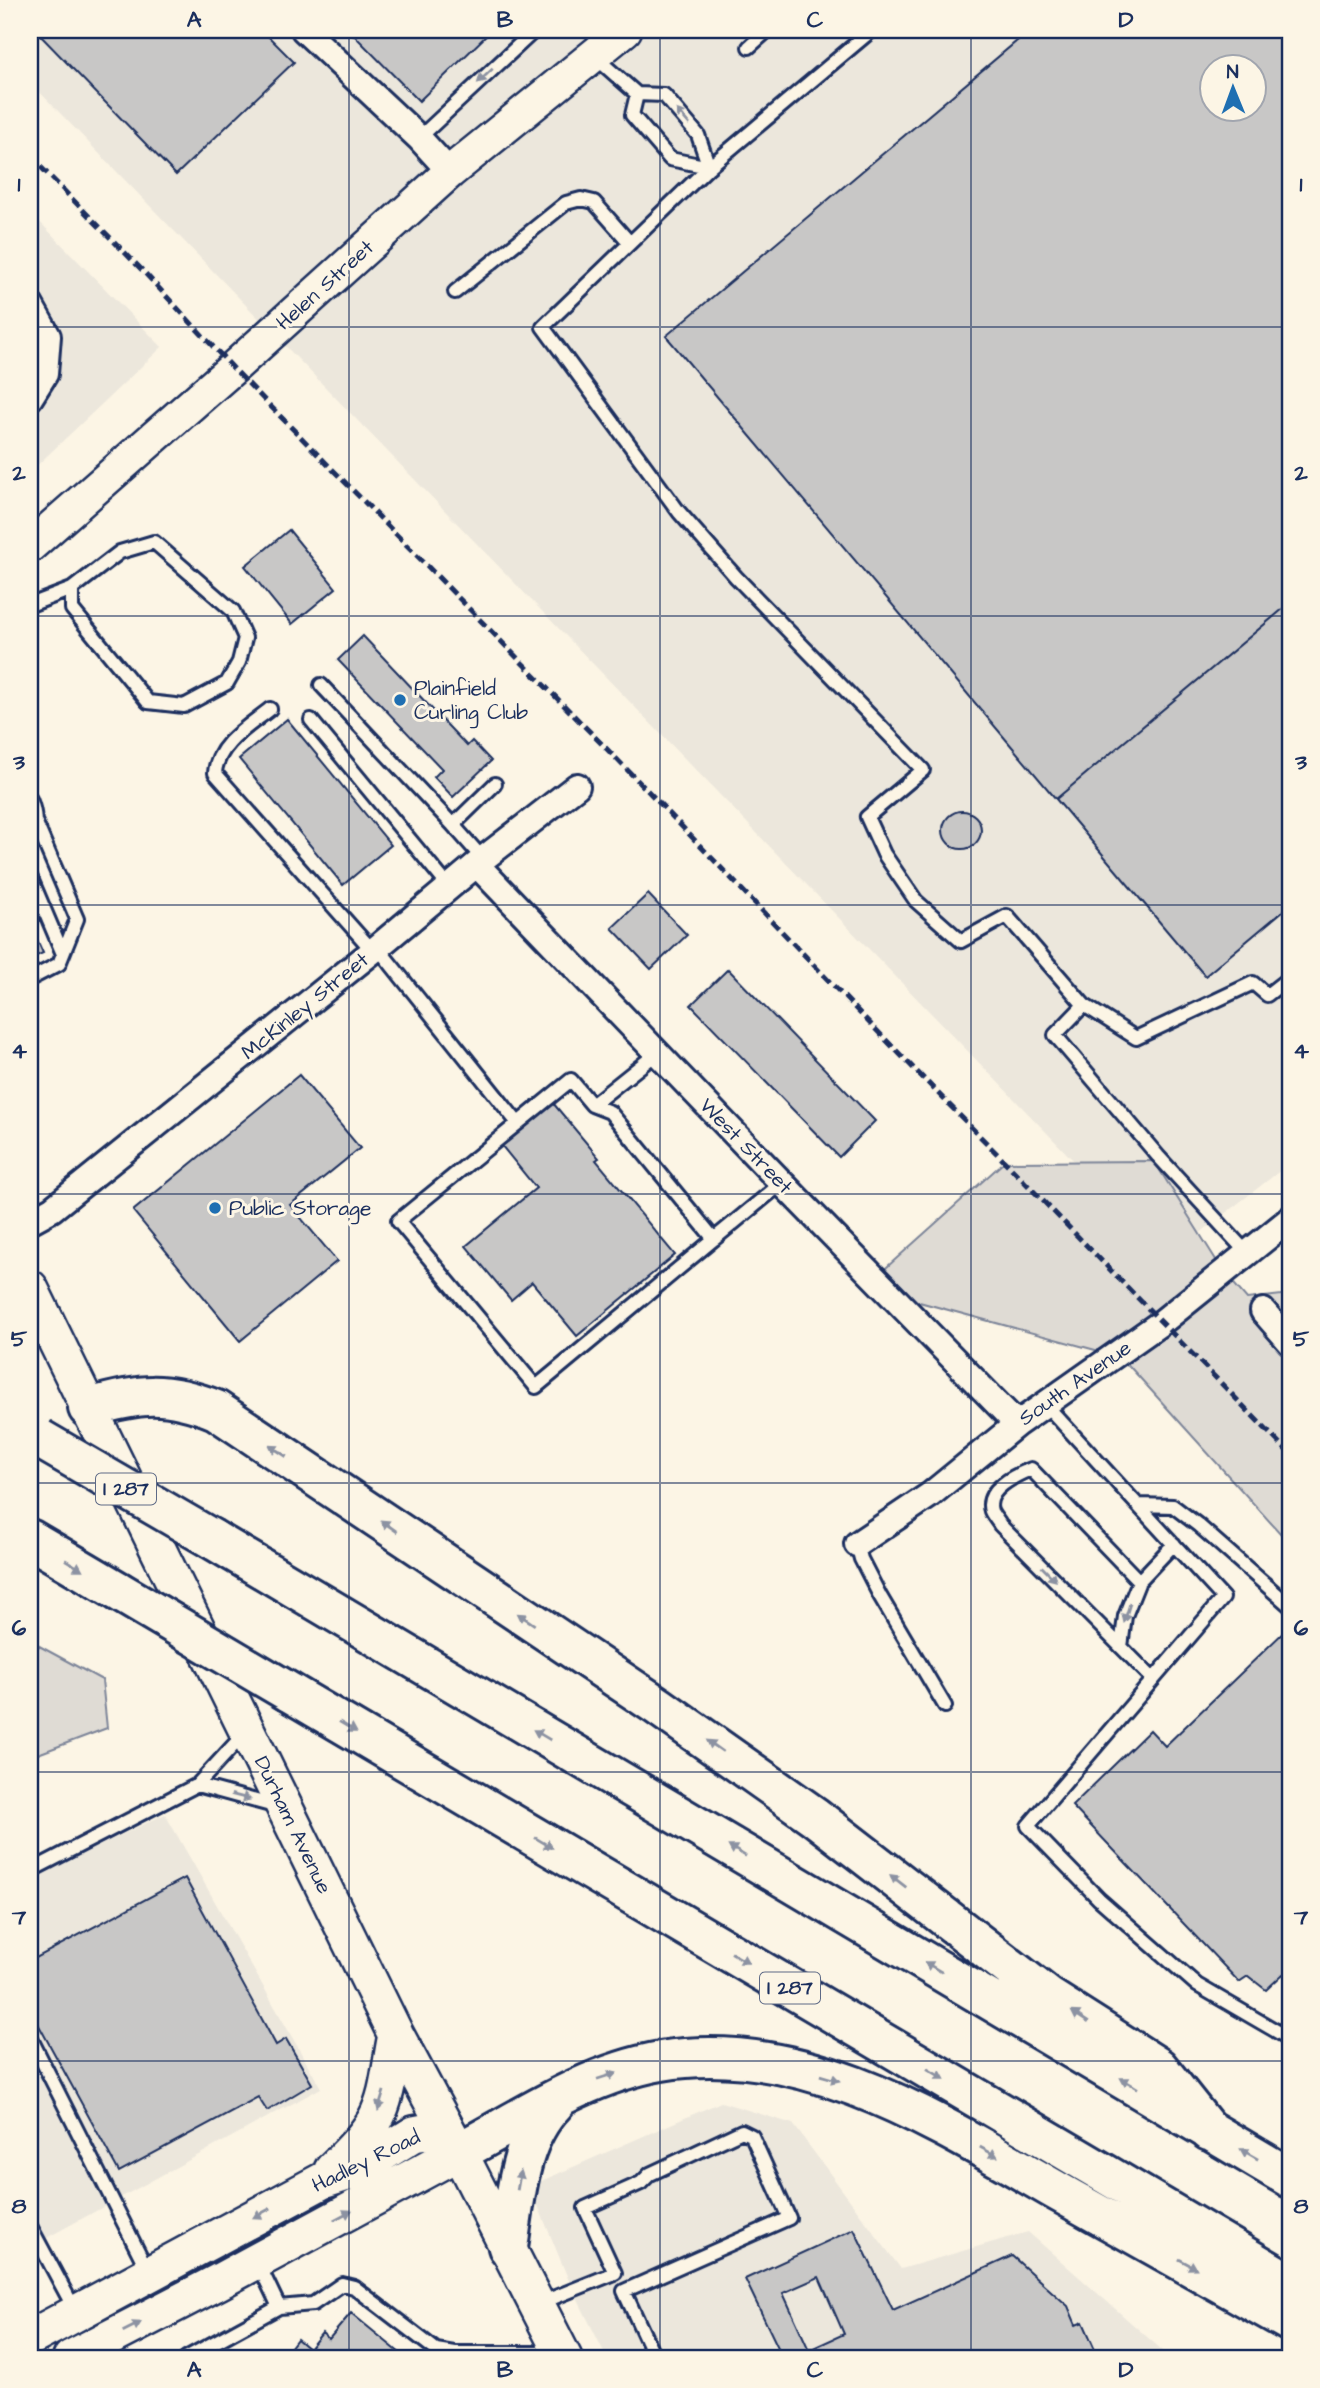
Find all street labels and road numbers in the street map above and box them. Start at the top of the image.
street label: Helen Street [270,233,381,337]
street label: McKinley Street [235,945,377,1068]
street label: West Street [693,1092,800,1201]
street label: South Avenue [1013,1333,1137,1433]
road number: I 287 [96,1474,156,1504]
street label: Durham Avenue [247,1751,339,1899]
road number: I 287 [760,1972,820,2004]
street label: Hadley Road [307,2122,426,2201]

